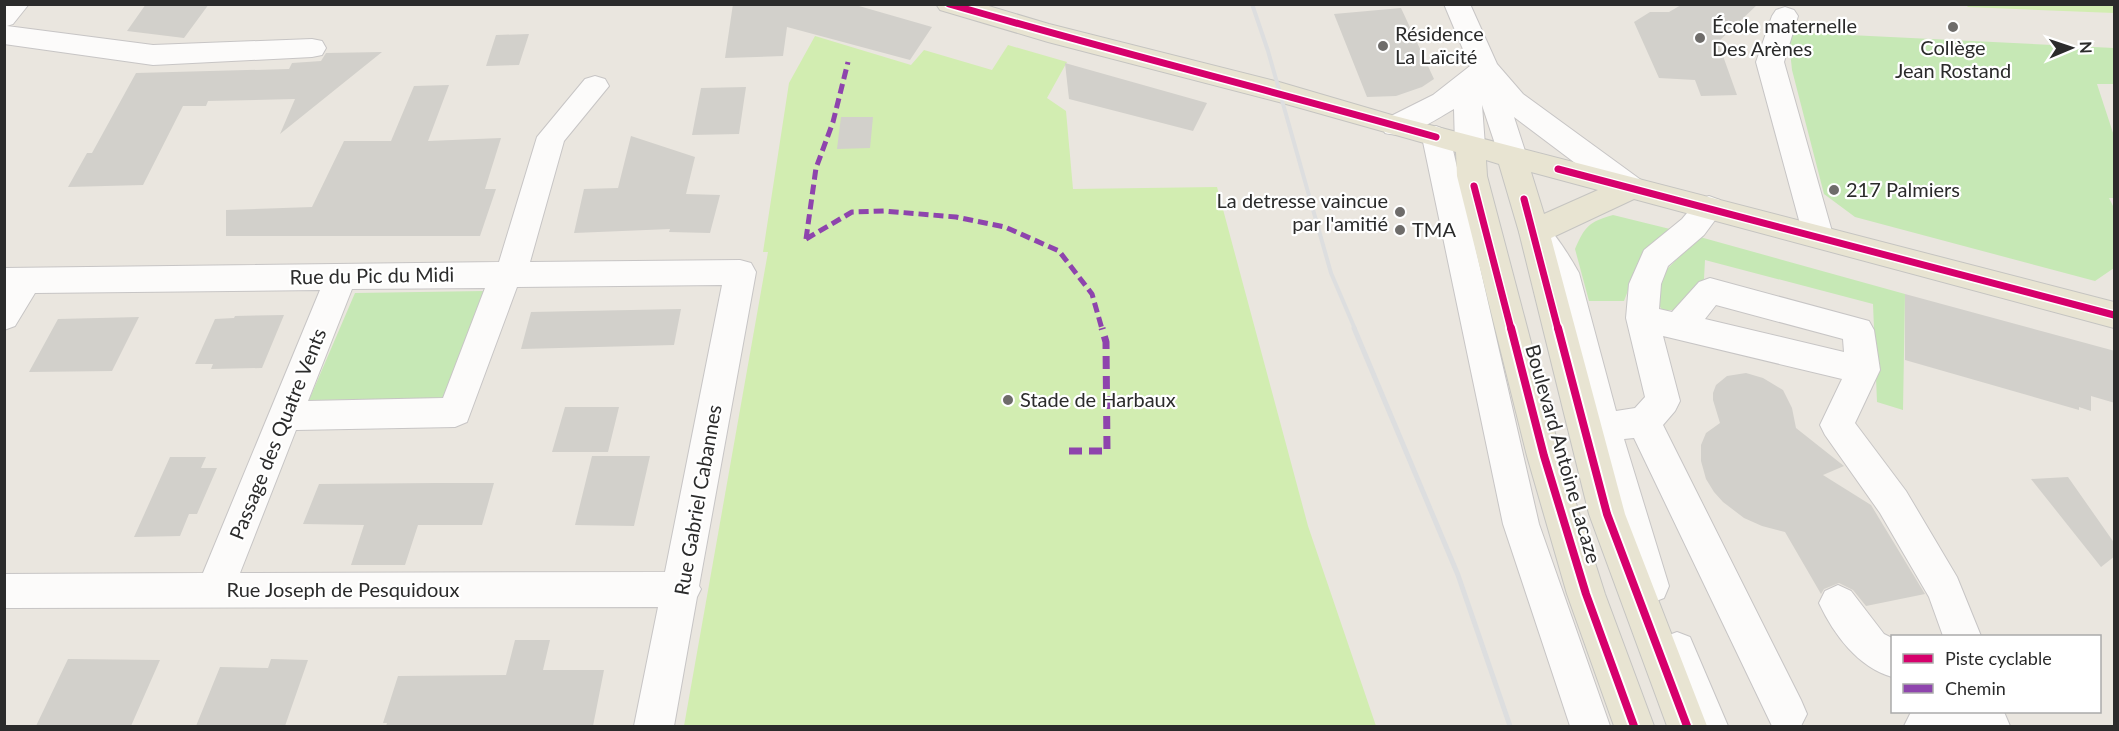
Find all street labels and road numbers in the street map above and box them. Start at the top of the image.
street label: Rue du Pic du Midi [290,262,454,288]
street label: Passage des Quatre Vents [224,325,330,543]
street label: Boulevard Antoine Lacaze [1521,341,1607,566]
street label: Rue Gabriel Cabannes [668,403,726,597]
street label: Rue Joseph de Pesquidoux [227,577,459,601]

